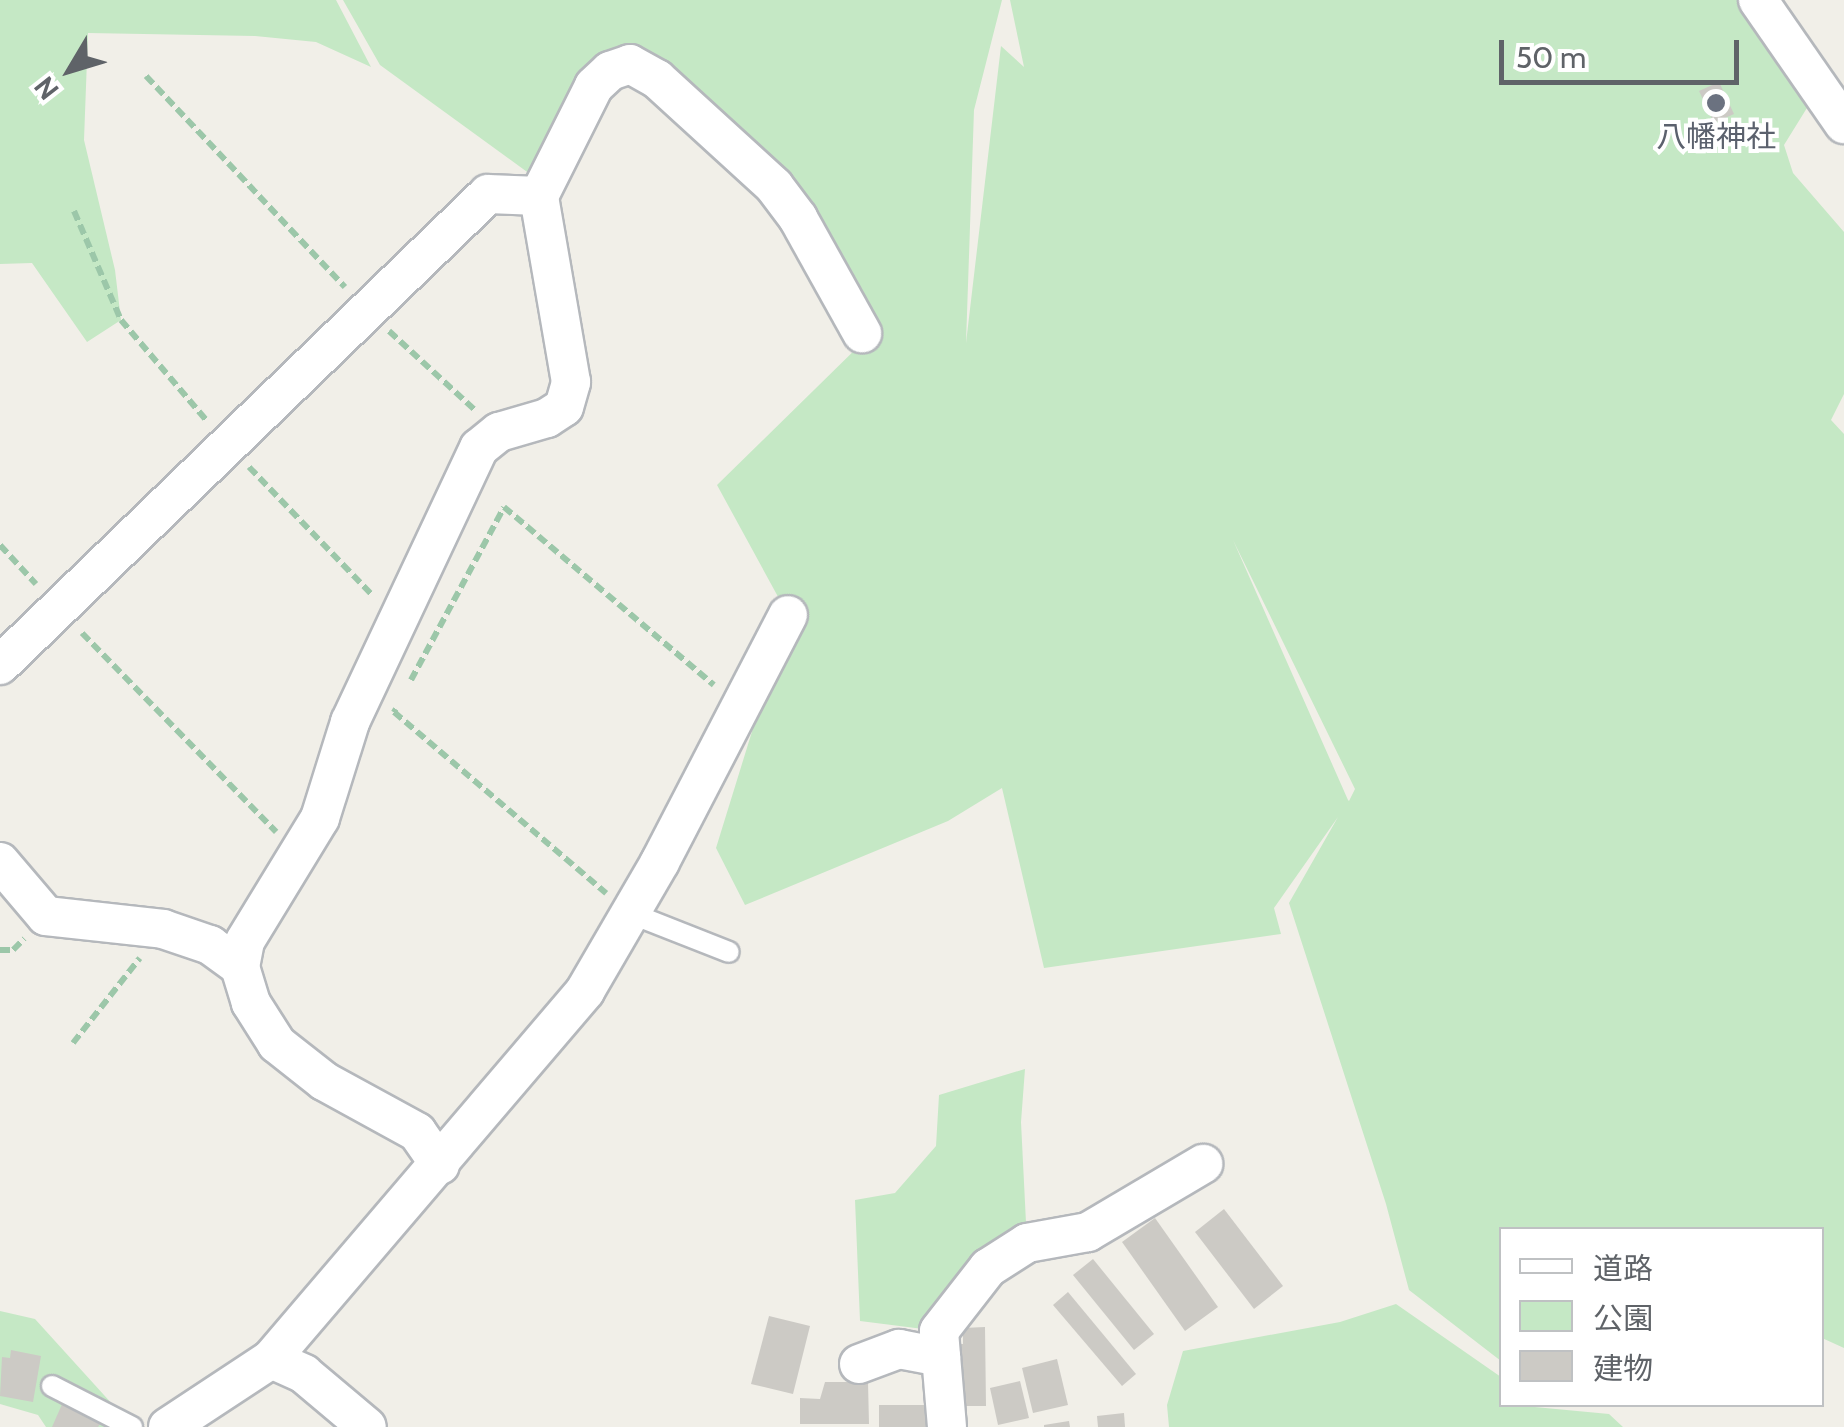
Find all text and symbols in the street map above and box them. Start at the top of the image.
north arrow [20,20,120,120]
scale bar [1504,20,1744,82]
text: 50 m [1516,39,1586,76]
text: N [27,70,66,107]
marker: 八幡神社 [1705,92,1727,114]
place label: 八幡神社 [1656,119,1776,155]
legend [1499,1227,1824,1407]
text: 道路 [1593,1250,1653,1287]
text: 公園 [1593,1300,1653,1337]
text: 建物 [1593,1350,1653,1387]

